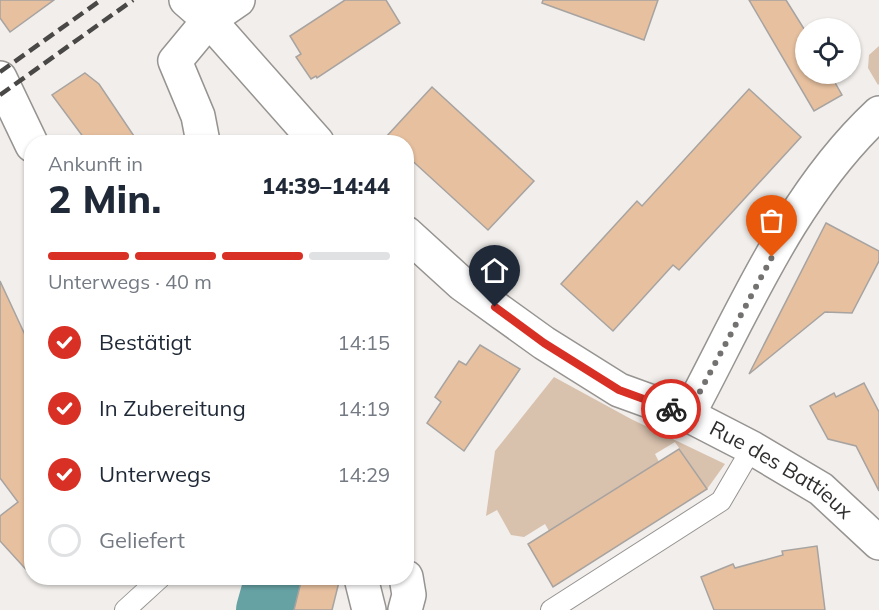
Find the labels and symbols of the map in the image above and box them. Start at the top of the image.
pin [746,195,797,257]
pin [469,245,520,307]
courier [641,379,701,439]
street label: Rue des Battieux [706,414,859,524]

